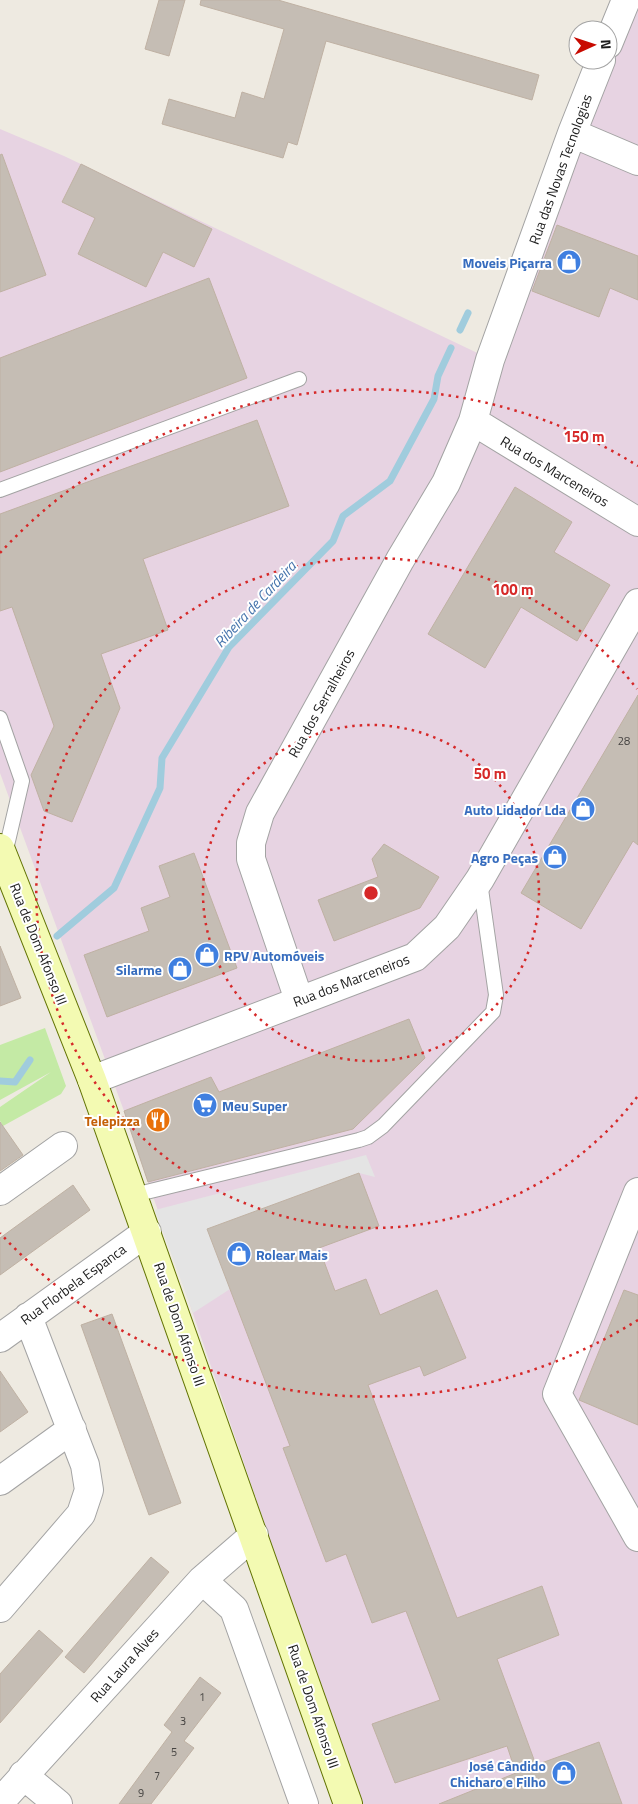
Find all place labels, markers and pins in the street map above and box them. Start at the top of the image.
shop icon: Moveis Piçarra [556,249,582,275]
place label: Moveis Piçarra [463,252,552,273]
shop icon: Auto Lidador Lda [570,796,596,822]
place label: Auto Lidador Lda [464,799,566,820]
shop icon: Agro Peças [542,844,568,870]
place label: Agro Peças [471,847,538,868]
centre of rings [362,884,380,902]
shop icon: RPV Automóveis [194,942,220,968]
place label: RPV Automóveis [224,945,325,966]
shop icon: Silarme [167,956,193,982]
place label: Silarme [116,959,162,980]
supermarket icon: Meu Super [192,1092,218,1118]
place label: Meu Super [222,1095,287,1116]
restaurant icon: Telepizza [145,1107,171,1133]
place label: Telepizza [84,1110,140,1131]
shop icon: Rolear Mais [226,1241,252,1267]
place label: Rolear Mais [256,1244,328,1265]
place label: José Cândido Chicharo e Filho [450,1755,546,1792]
shop icon: José Cândido Chicharo e Filho [551,1760,577,1786]

